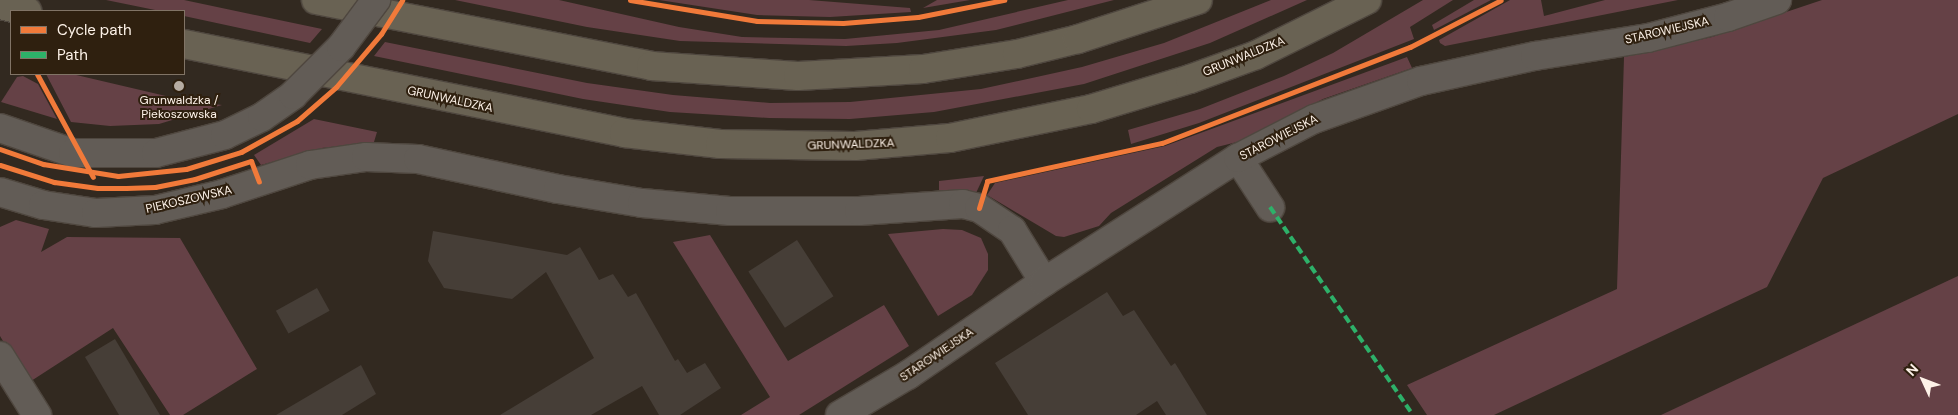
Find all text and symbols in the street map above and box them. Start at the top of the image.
legend [10,10,185,75]
street label: STAROWIEJSKA [1624,14,1710,48]
text: Cycle path [57,20,132,40]
street label: GRUNWALDZKA [1201,34,1287,80]
text: Path [57,45,88,65]
marker: Grunwaldzka / Piekoszowska [173,80,185,92]
street label: GRUNWALDZKA [406,84,494,116]
place label: Grunwaldzka / Piekoszowska [140,94,218,122]
street label: STAROWIEJSKA [1238,112,1320,164]
street label: GRUNWALDZKA [807,136,895,154]
street label: PIEKOSZOWSKA [145,183,233,217]
street label: STAROWIEJSKA [897,325,977,385]
north arrow [1898,355,1948,405]
text: N [1902,360,1922,380]

